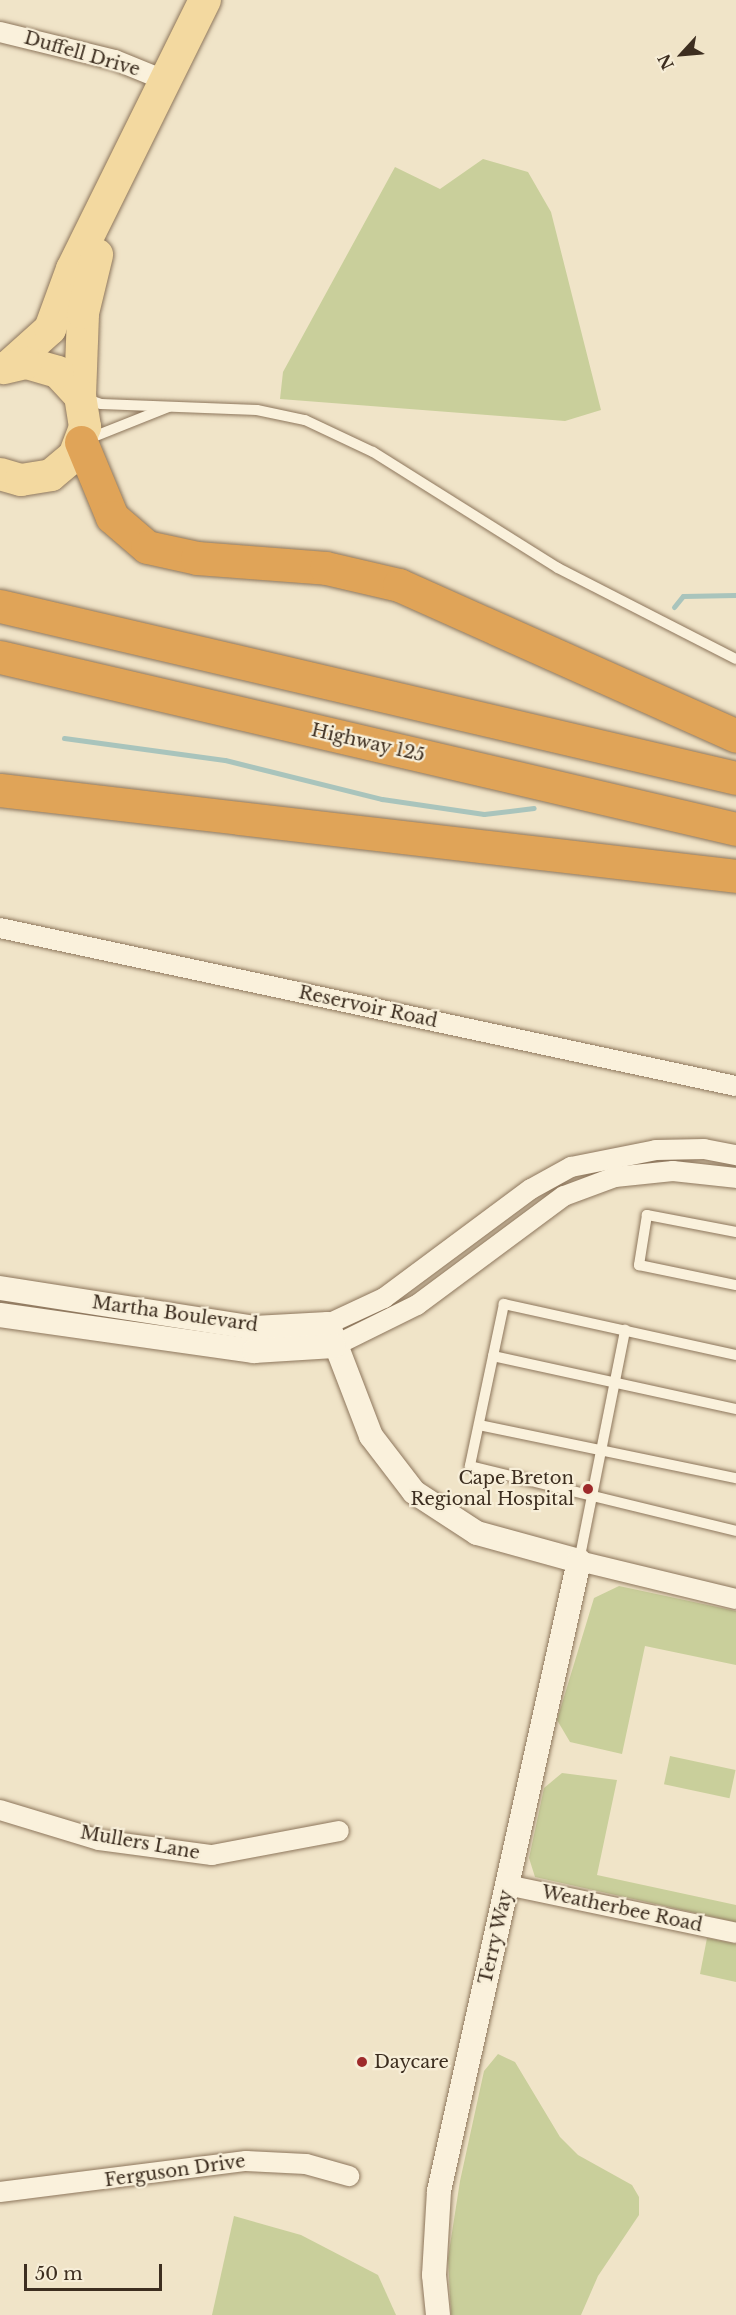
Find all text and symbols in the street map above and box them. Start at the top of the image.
north arrow [652,24,712,84]
street label: Duffell Drive [22,27,142,81]
text: N [654,51,678,73]
street label: Highway 125 [309,719,427,767]
street label: Reservoir Road [297,982,439,1032]
street label: Martha Boulevard [91,1292,259,1336]
place label: Cape Breton Regional Hospital [410,1468,574,1510]
marker: Cape Breton Regional Hospital [579,1480,597,1498]
street label: Mullers Lane [79,1822,201,1864]
street label: Weatherbee Road [540,1881,704,1937]
street label: Terry Way [475,1887,517,1987]
place label: Daycare [374,2051,449,2073]
marker: Daycare [355,2055,369,2069]
street label: Ferguson Drive [103,2150,247,2192]
scale bar [27,2252,165,2290]
text: 50 m [35,2263,83,2285]

